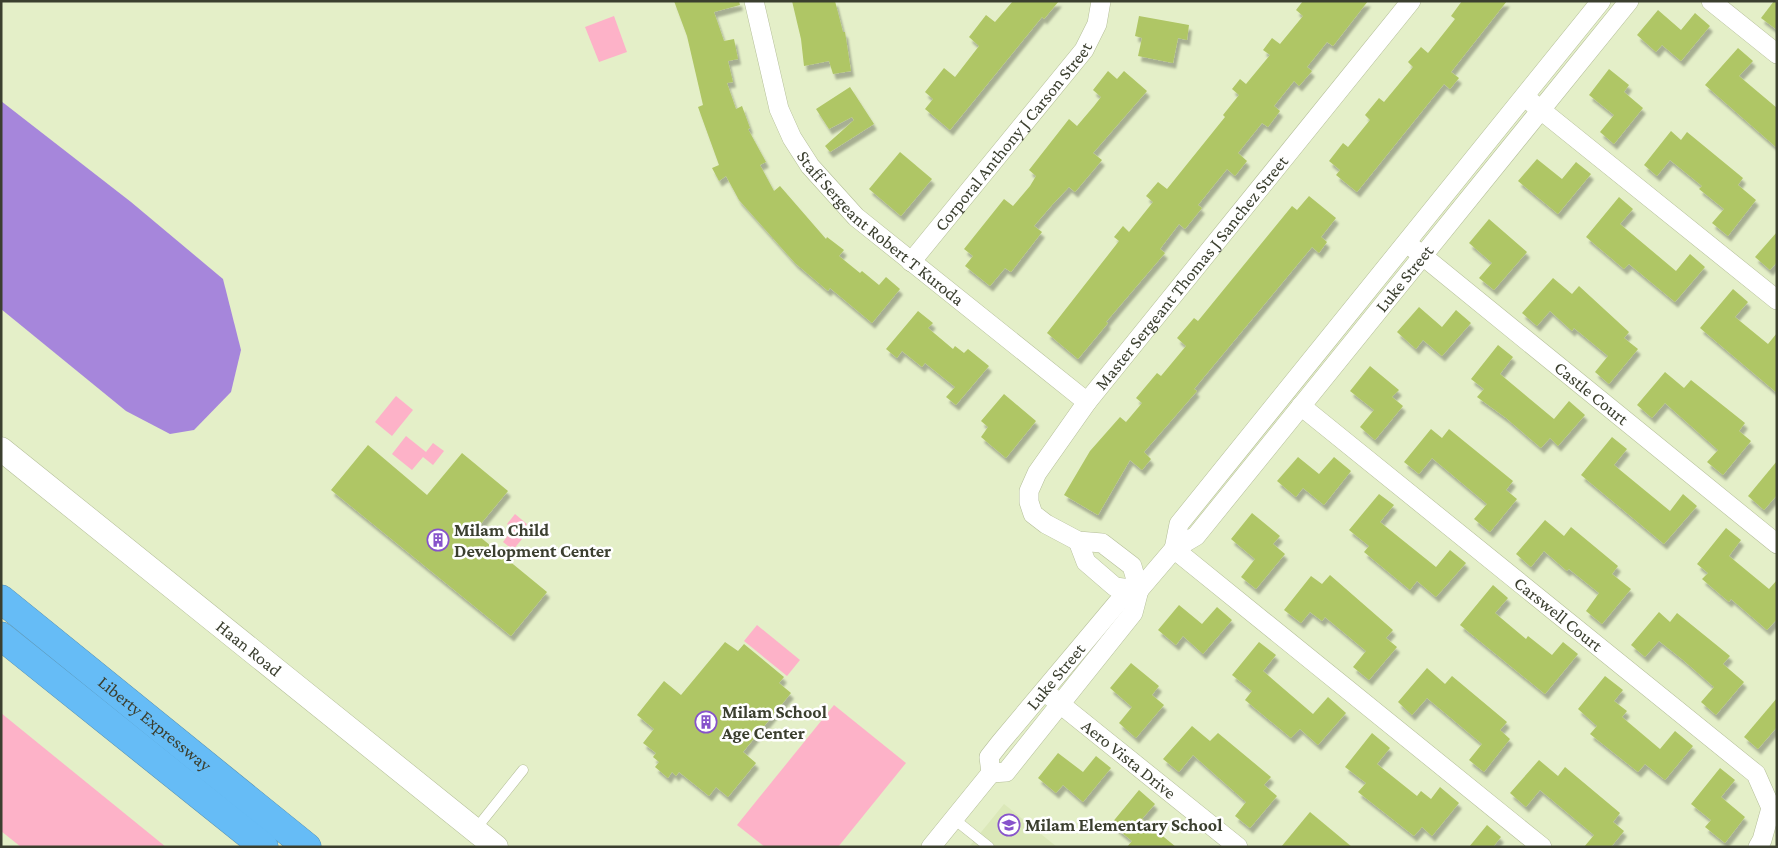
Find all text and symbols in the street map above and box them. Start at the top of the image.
street label: Corporal Anthony J Carson Street [930,38,1097,235]
street label: Staff Sergeant Robert T Kuroda [793,147,968,310]
street label: Master Sergeant Thomas J Sanchez Street [1091,151,1293,394]
street label: Luke Street [1371,240,1438,316]
street label: Castle Court [1550,357,1633,430]
place label: Milam Child Development Center [454,520,611,561]
building icon: Milam Child Development Center [426,528,450,552]
street label: Carswell Court [1510,573,1607,656]
street label: Haan Road [212,616,286,681]
street label: Luke Street [1022,638,1090,714]
street label: Liberty Expressway [94,672,216,776]
place label: Milam School Age Center [721,702,827,743]
building icon: Milam School Age Center [694,710,718,734]
street label: Aero Vista Drive [1078,715,1180,803]
school or university icon: Milam Elementary School [997,813,1021,837]
place label: Milam Elementary School [1025,815,1222,835]

